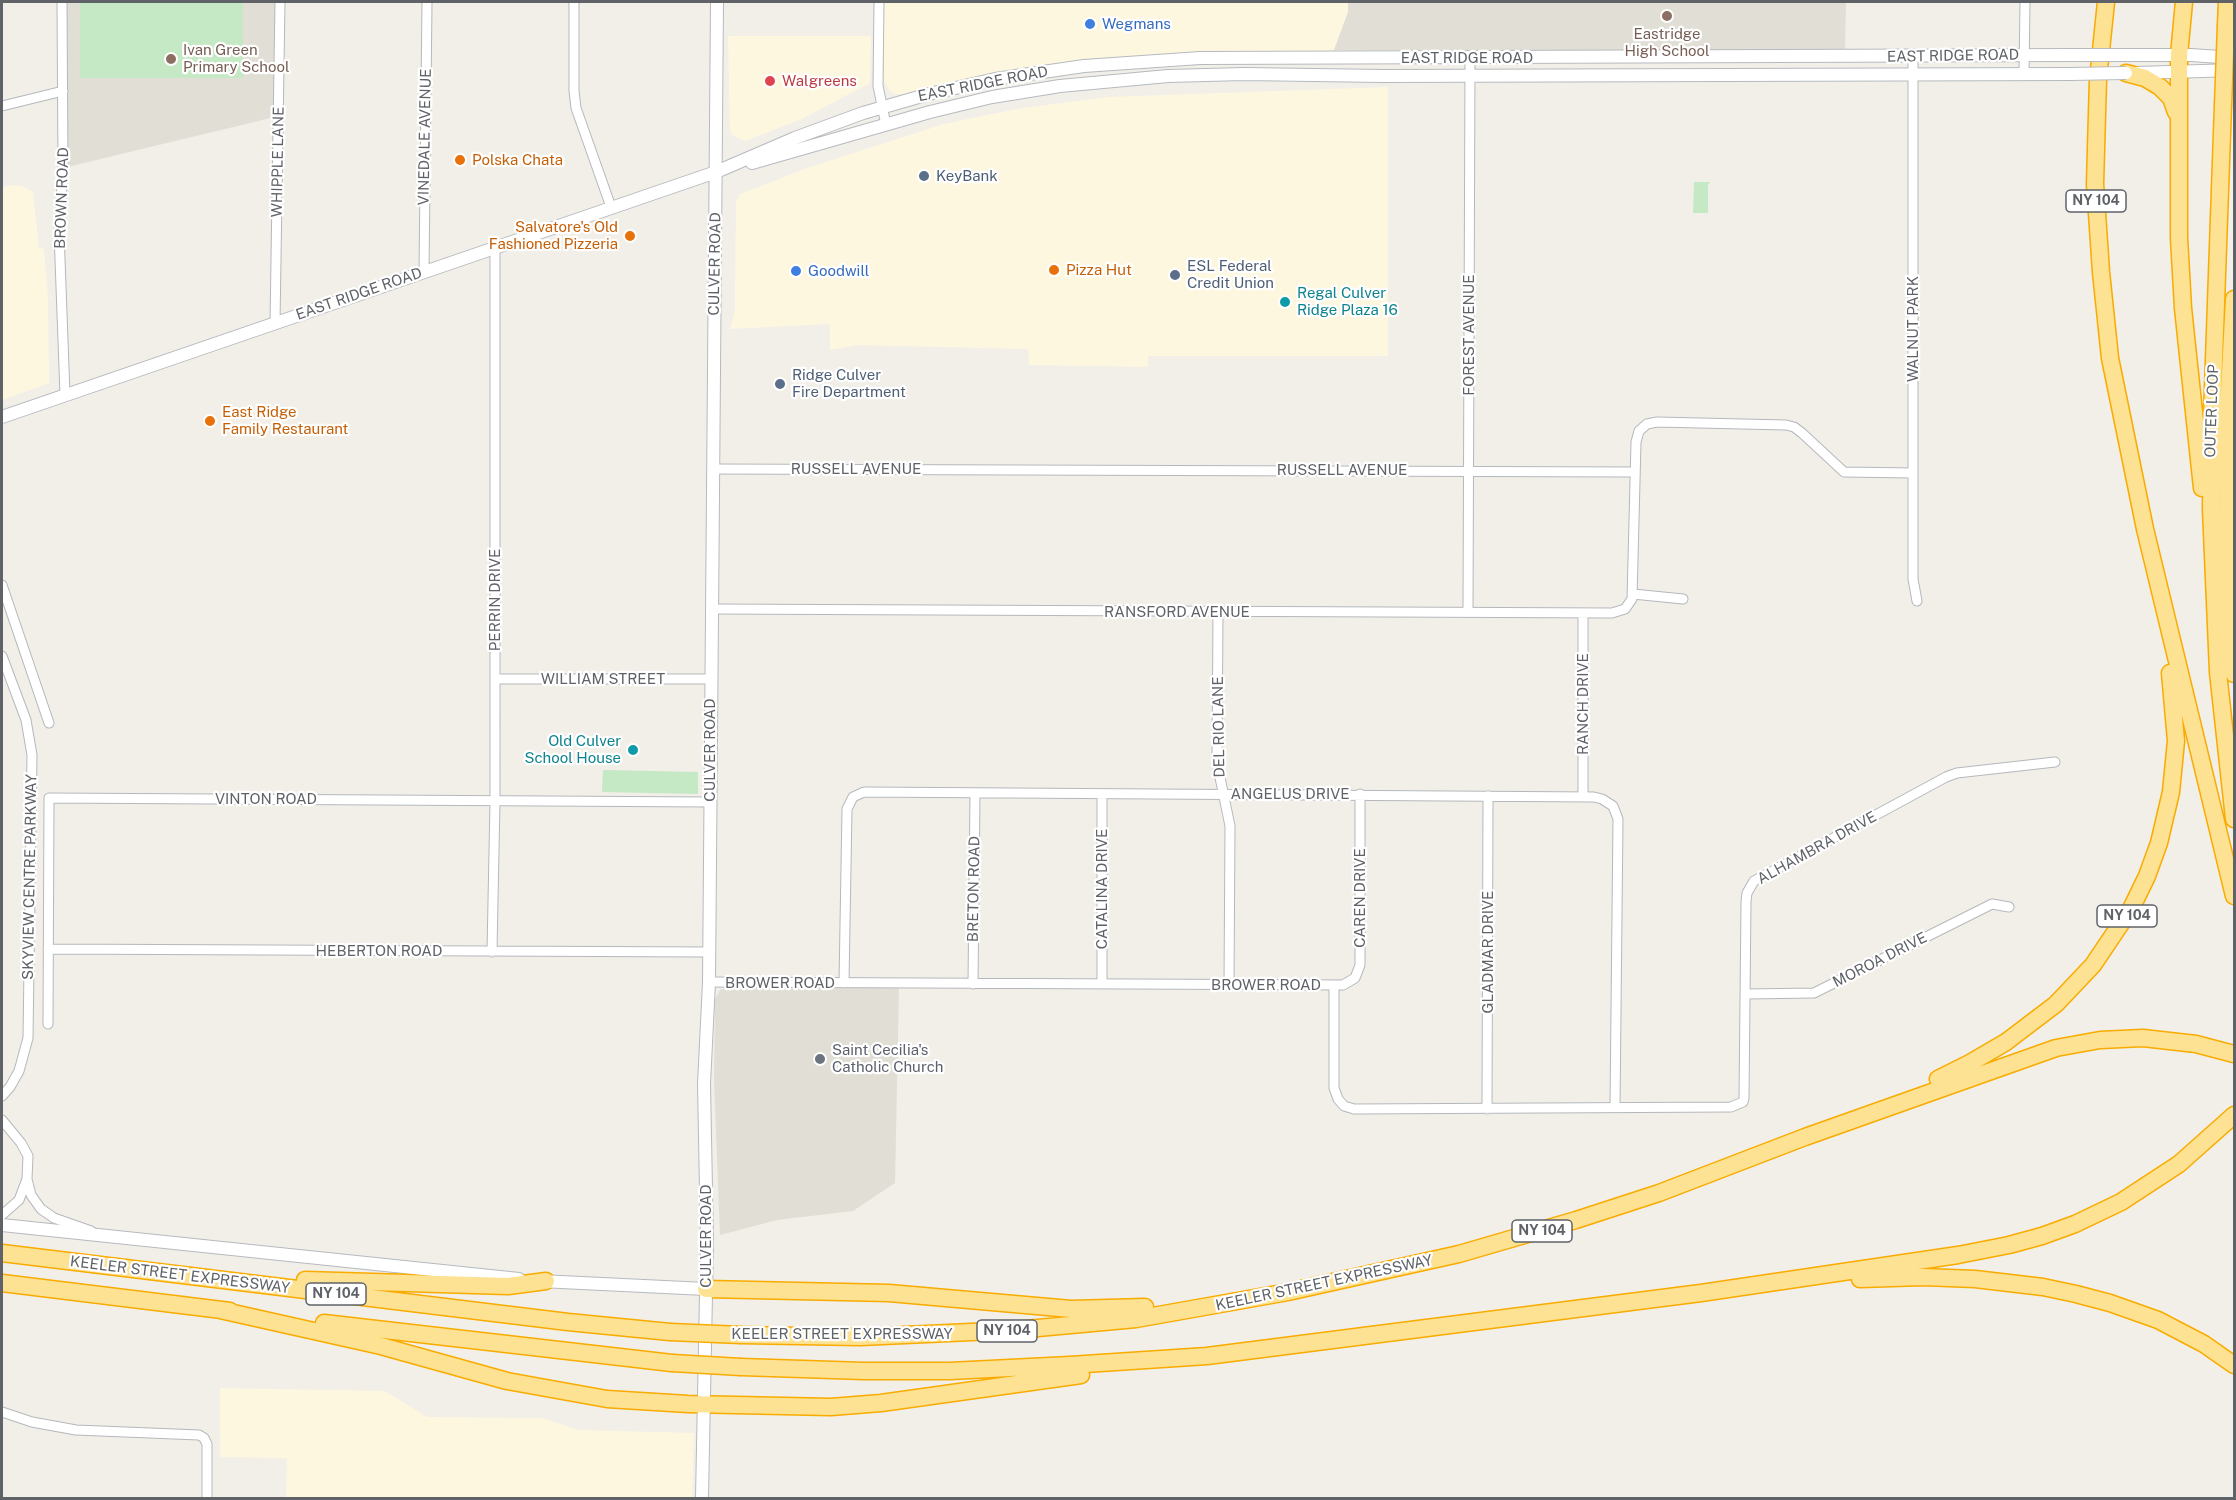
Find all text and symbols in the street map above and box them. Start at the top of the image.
marker: Eastridge High School [1660,9,1674,23]
place label: Wegmans [1102,15,1171,33]
marker: Wegmans [1083,17,1097,31]
place label: Eastridge High School [1624,25,1710,60]
place label: Ivan Green Primary School [183,41,289,76]
street label: EAST RIDGE ROAD [1887,46,2019,66]
street label: EAST RIDGE ROAD [1401,49,1533,67]
marker: Ivan Green Primary School [164,52,178,66]
street label: EAST RIDGE ROAD [916,63,1050,105]
street label: VINEDALE AVENUE [415,68,435,206]
place label: Walgreens [782,72,857,90]
marker: Walgreens [763,74,777,88]
street label: WHIPPLE LANE [268,106,288,218]
street label: BROWN ROAD [51,147,73,249]
place label: Polska Chata [472,151,563,169]
marker: Polska Chata [453,153,467,167]
place label: KeyBank [936,167,998,185]
marker: KeyBank [917,169,931,183]
road number: NY 104 [2066,190,2126,212]
street label: CULVER ROAD [705,212,725,316]
place label: Salvatore's Old Fashioned Pizzeria [489,218,618,253]
marker: Salvatore's Old Fashioned Pizzeria [623,229,637,243]
place label: ESL Federal Credit Union [1187,257,1274,292]
place label: Pizza Hut [1066,261,1132,279]
place label: Goodwill [808,262,869,280]
marker: Pizza Hut [1047,263,1061,277]
street label: EAST RIDGE ROAD [294,264,424,324]
marker: Goodwill [789,264,803,278]
marker: ESL Federal Credit Union [1168,268,1182,282]
street label: FOREST AVENUE [1460,274,1478,396]
street label: WALNUT PARK [1904,276,1922,382]
place label: Regal Culver Ridge Plaza 16 [1297,284,1398,319]
marker: Regal Culver Ridge Plaza 16 [1278,295,1292,309]
street label: OUTER LOOP [2201,364,2223,458]
place label: Ridge Culver Fire Department [792,366,906,401]
marker: Ridge Culver Fire Department [773,377,787,391]
place label: East Ridge Family Restaurant [222,403,348,438]
marker: East Ridge Family Restaurant [203,414,217,428]
street label: RUSSELL AVENUE [791,460,921,478]
street label: RUSSELL AVENUE [1277,461,1407,479]
street label: PERRIN DRIVE [486,549,504,651]
street label: RANSFORD AVENUE [1104,603,1250,621]
street label: RANCH DRIVE [1574,653,1592,755]
street label: WILLIAM STREET [541,670,665,688]
street label: DEL RIO LANE [1209,676,1229,778]
street label: CULVER ROAD [701,698,719,802]
place label: Old Culver School House [524,732,621,767]
marker: Old Culver School House [626,743,640,757]
street label: SKYVIEW CENTRE PARKWAY [19,774,41,980]
street label: ANGELUS DRIVE [1230,785,1350,803]
street label: VINTON ROAD [215,790,317,808]
street label: ALHAMBRA DRIVE [1754,808,1880,888]
street label: CATALINA DRIVE [1093,829,1111,949]
street label: BRETON ROAD [964,836,984,942]
street label: CAREN DRIVE [1351,848,1369,948]
street label: GLADMAR DRIVE [1479,891,1497,1013]
road number: NY 104 [2097,905,2157,927]
street label: MOROA DRIVE [1830,929,1930,991]
street label: HEBERTON ROAD [316,942,442,960]
street label: BROWER ROAD [725,974,835,992]
street label: BROWER ROAD [1211,976,1321,994]
place label: Saint Cecilia's Catholic Church [832,1041,943,1076]
marker: Saint Cecilia's Catholic Church [813,1052,827,1066]
street label: CULVER ROAD [697,1184,715,1288]
road number: NY 104 [1512,1220,1572,1242]
street label: KEELER STREET EXPRESSWAY [1214,1251,1434,1315]
street label: KEELER STREET EXPRESSWAY [69,1253,291,1297]
road number: NY 104 [306,1283,366,1305]
road number: NY 104 [977,1320,1037,1342]
street label: KEELER STREET EXPRESSWAY [731,1325,953,1343]

